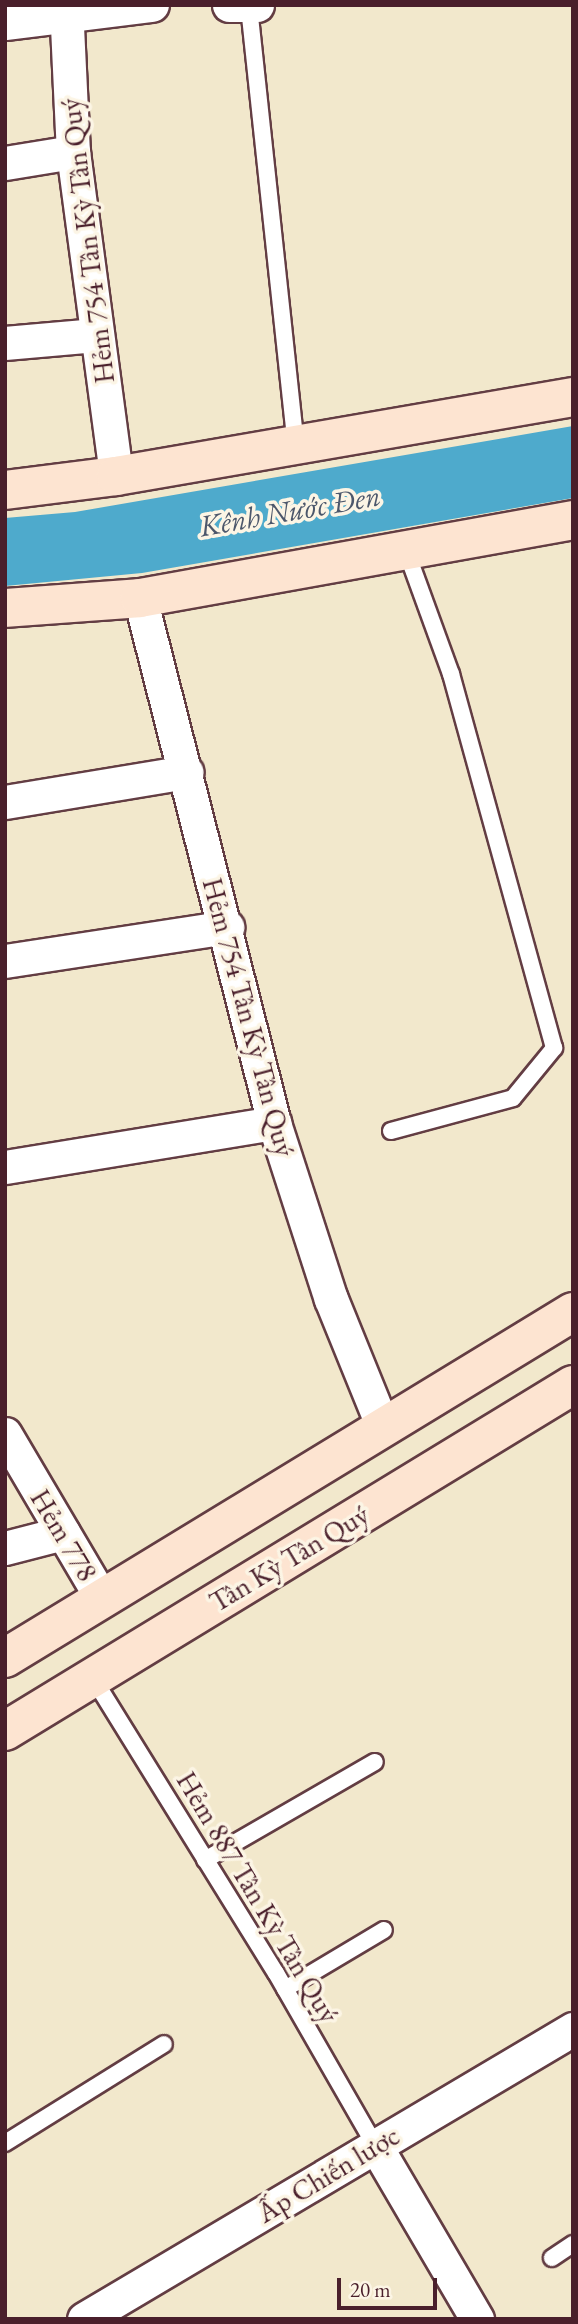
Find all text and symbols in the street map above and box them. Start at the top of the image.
street label: Hẻm 754 Tân Kỳ Tân Quý [53,97,121,385]
water label: Kênh Nước Đen [197,477,383,545]
street label: Hẻm 754 Tân Kỳ Tân Quý [196,874,302,1160]
street label: Hẻm 778 [24,1483,104,1587]
street label: Tân Kỳ Tân Quý [203,1497,375,1619]
street label: Hẻm 887 Tân Kỳ Tân Quý [170,1765,346,2029]
street label: Ấp Chiến lược [251,2118,405,2230]
scale bar [340,2264,440,2308]
text: 20 m [350,2276,391,2303]

